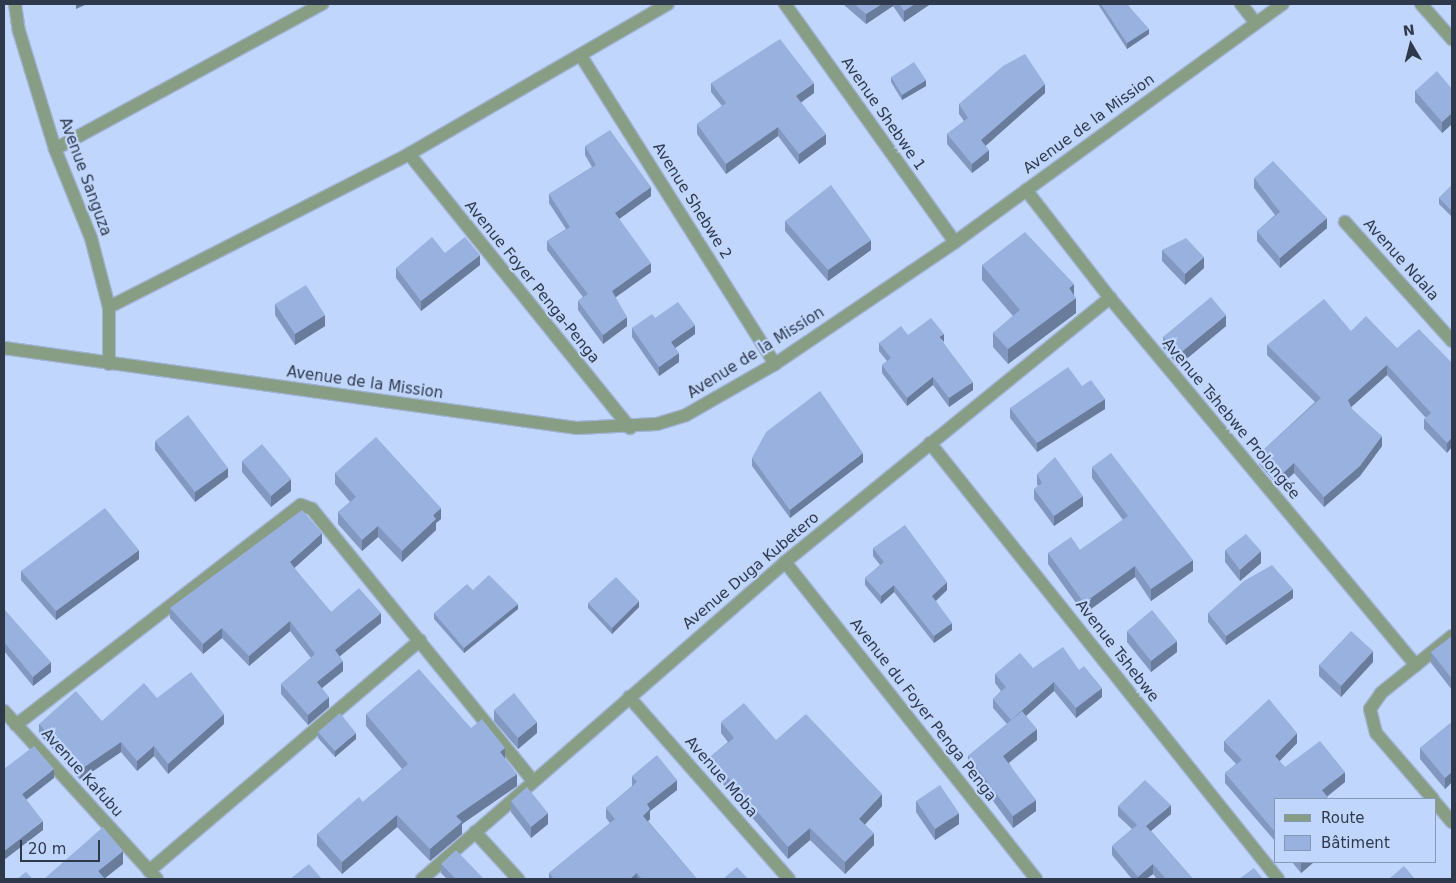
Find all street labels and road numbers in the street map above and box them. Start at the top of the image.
street label: Avenue Shebwe 1 [837,54,929,174]
street label: Avenue de la Mission [1020,70,1158,178]
street label: Avenue Sanguza [55,115,115,239]
street label: Avenue Shebwe 2 [649,139,735,263]
street label: Avenue Foyer Penga-Penga [461,197,603,367]
street label: Avenue Ndala [1360,215,1442,305]
street label: Avenue de la Mission [684,304,828,402]
street label: Avenue Tshebwe Prolongée [1158,335,1304,503]
street label: Avenue de la Mission [286,363,444,403]
street label: Avenue Duga Kubetero [679,509,823,633]
street label: Avenue Tshebwe [1072,596,1162,706]
street label: Avenue du Foyer Penga Penga [846,615,1000,805]
street label: Avenue Kafubu [37,725,127,821]
street label: Avenue Moba [681,733,761,821]

